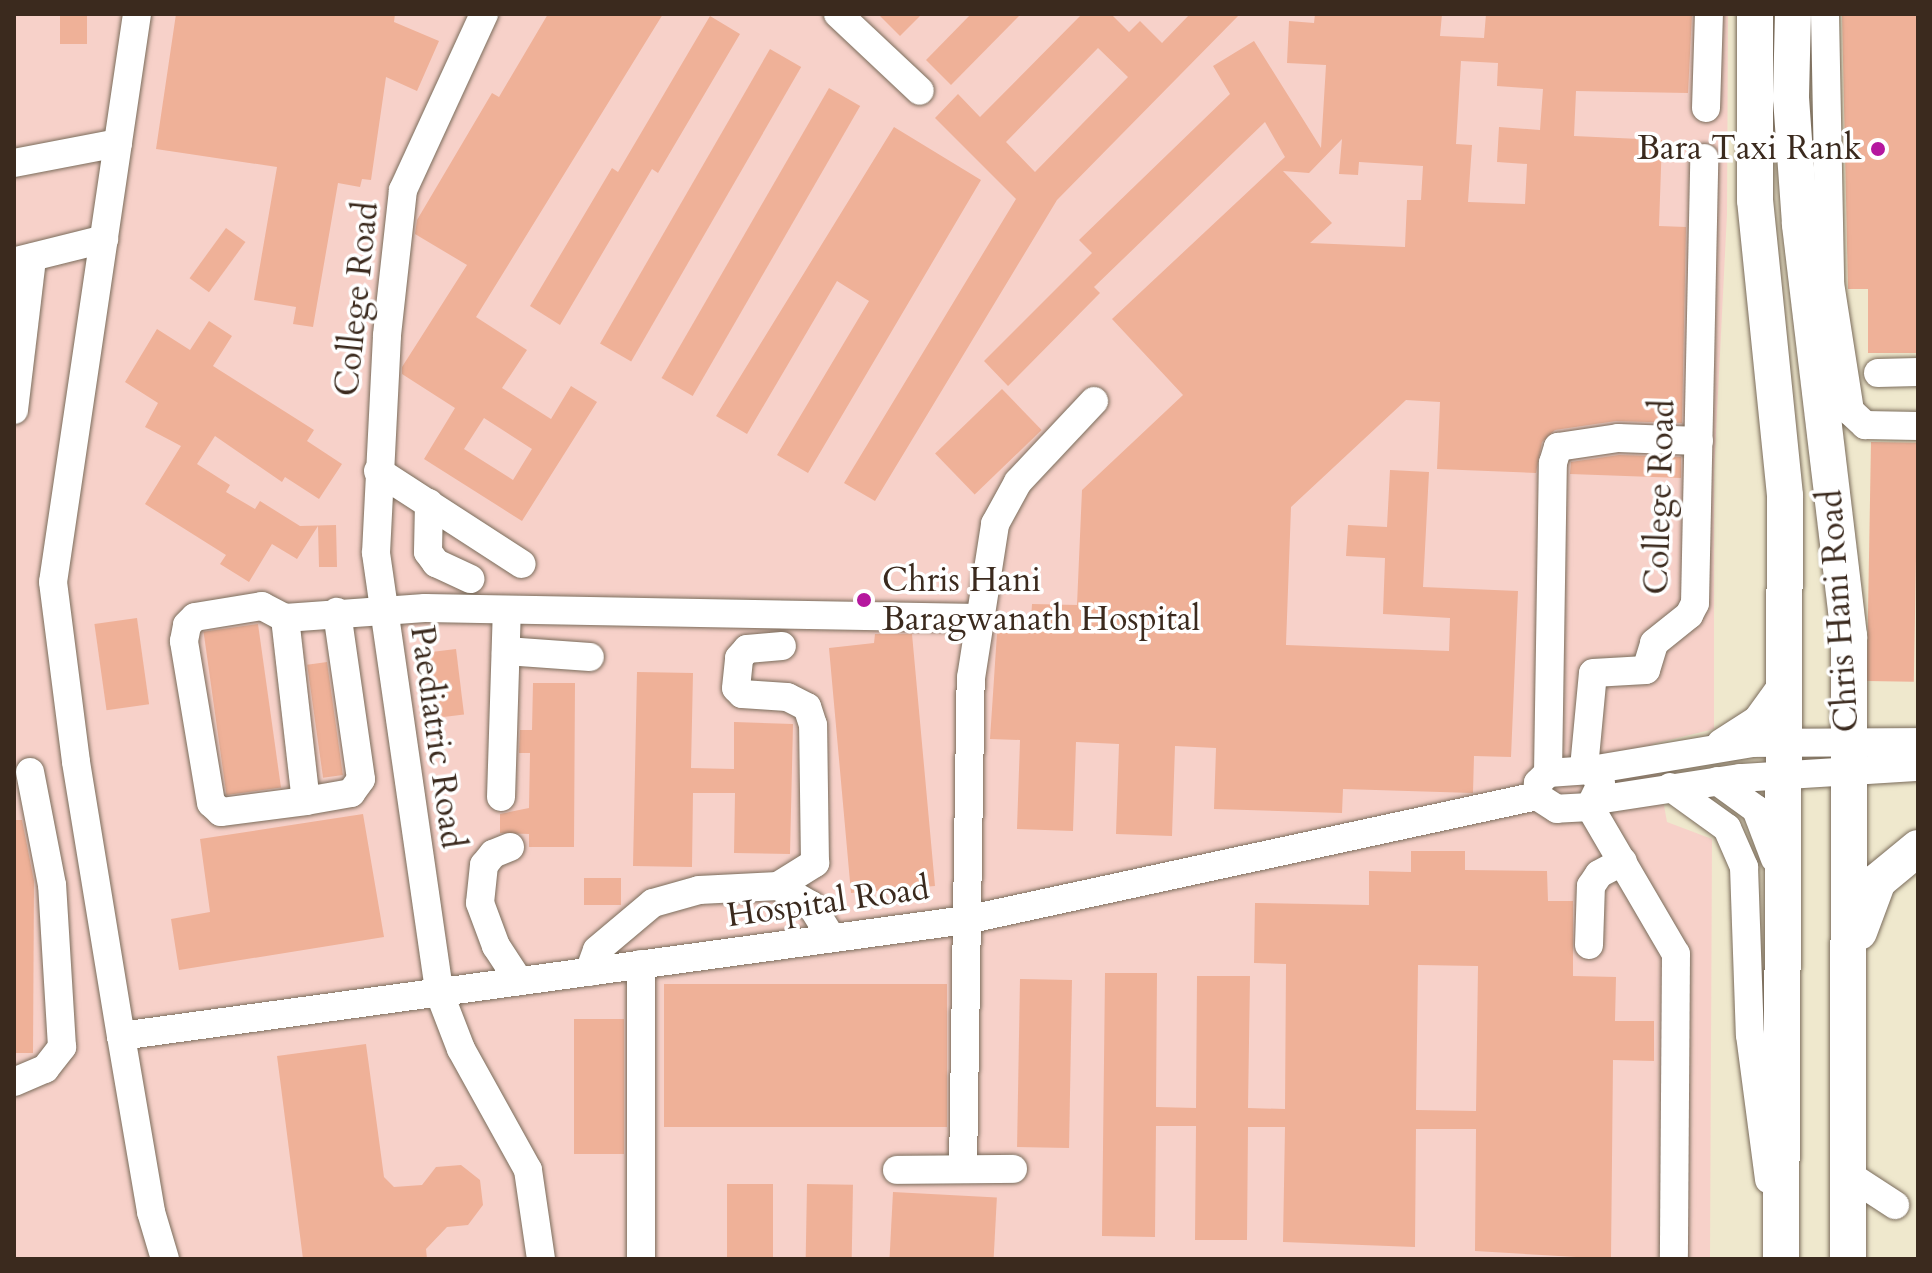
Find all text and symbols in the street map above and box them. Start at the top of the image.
place label: Bara Taxi Rank [1637,129,1862,169]
marker: Bara Taxi Rank [1869,140,1887,158]
street label: College Road [326,200,388,398]
street label: College Road [1636,399,1684,595]
street label: Chris Hani Road [1810,488,1868,734]
place label: Chris Hani Baragwanath Hospital [882,560,1200,640]
marker: Chris Hani Baragwanath Hospital [853,589,875,611]
street label: Paediatric Road [401,623,473,851]
street label: Hospital Road [724,868,932,936]

